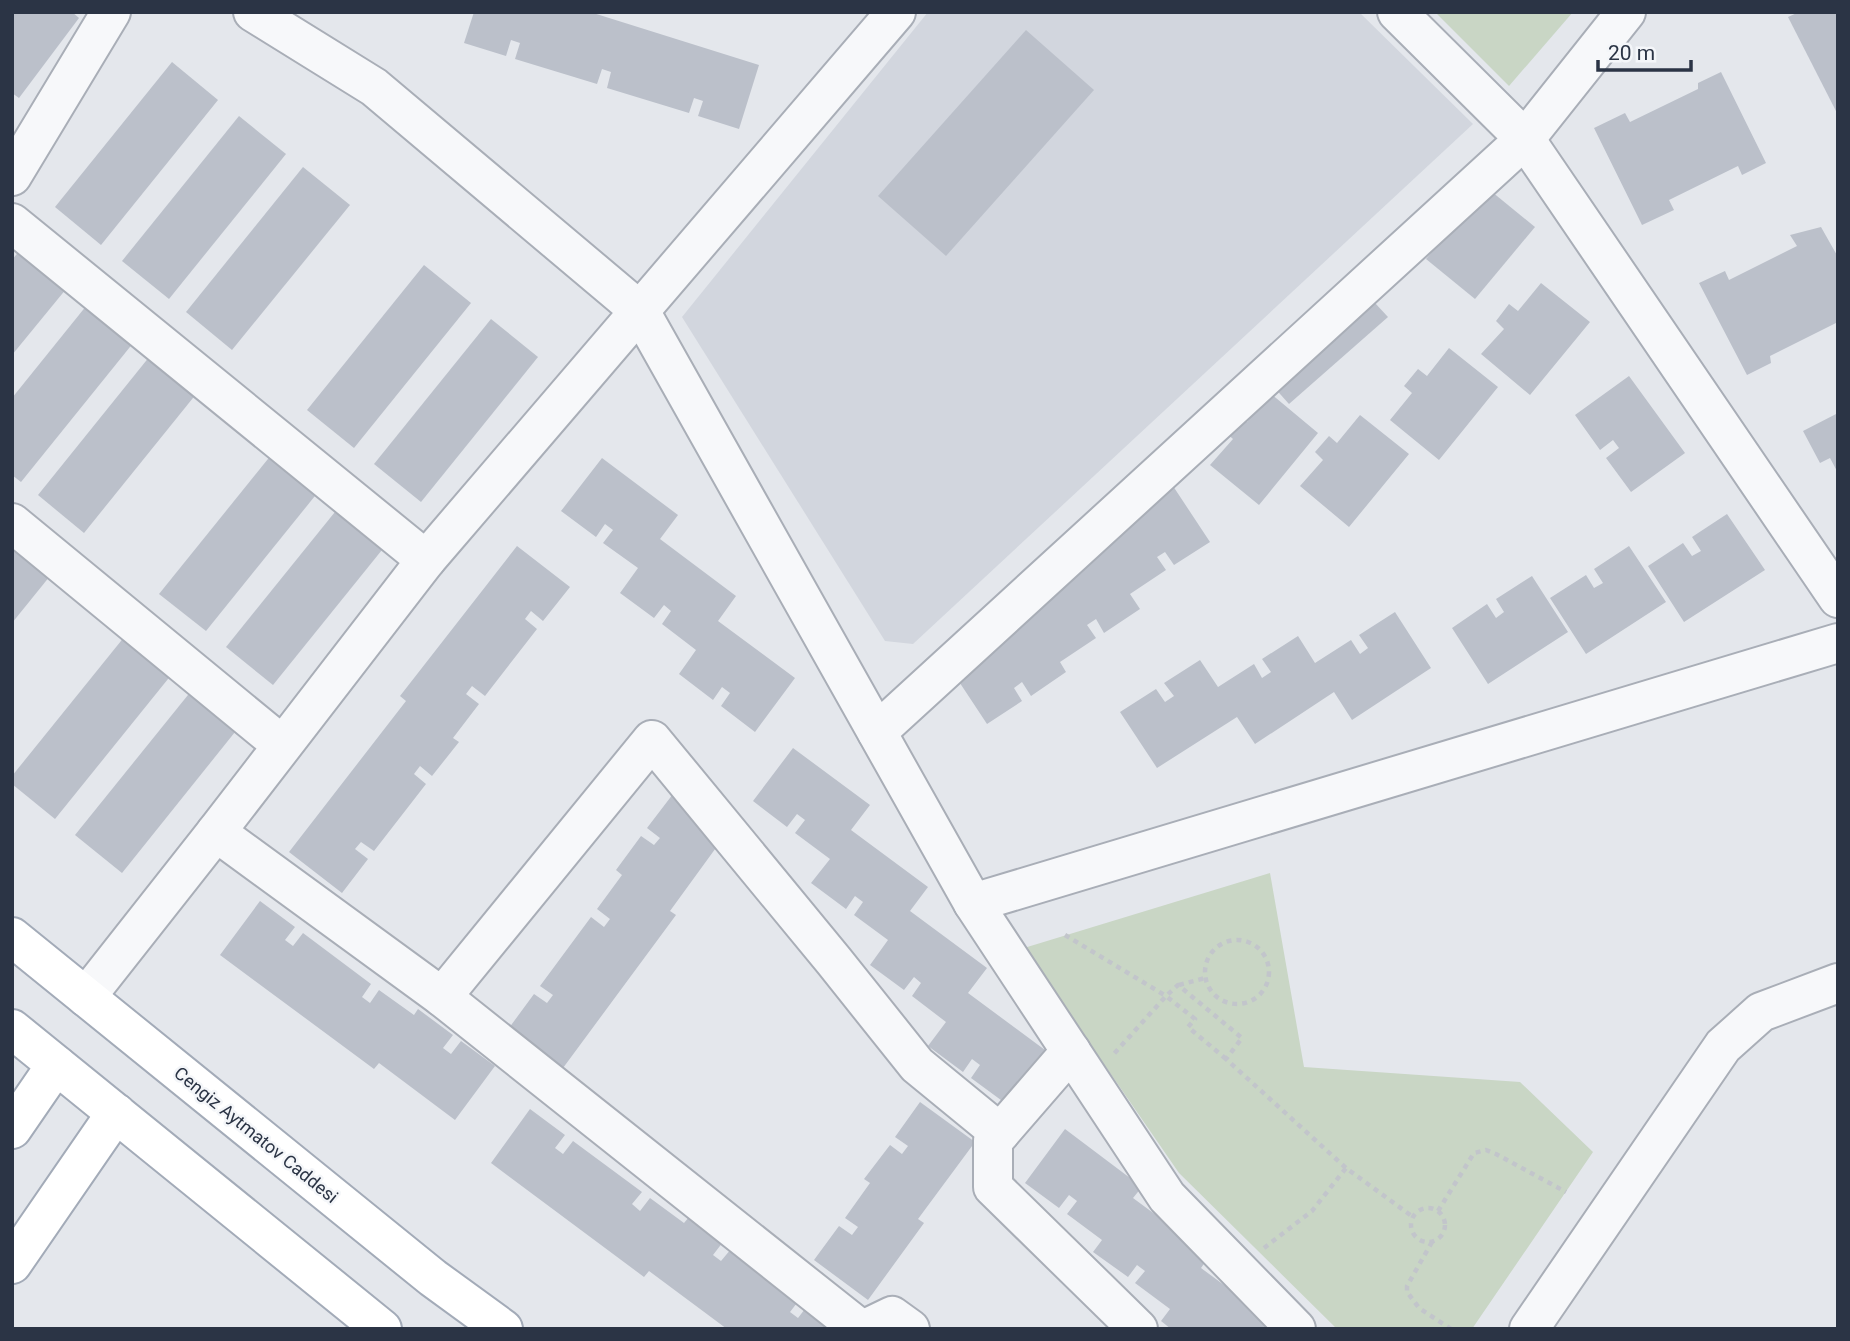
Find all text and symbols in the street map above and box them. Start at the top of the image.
scale bar [1598,28,1691,72]
text: 20 m [1608,41,1655,65]
street label: Cengiz Aytmatov Caddesi [170,1062,342,1207]

